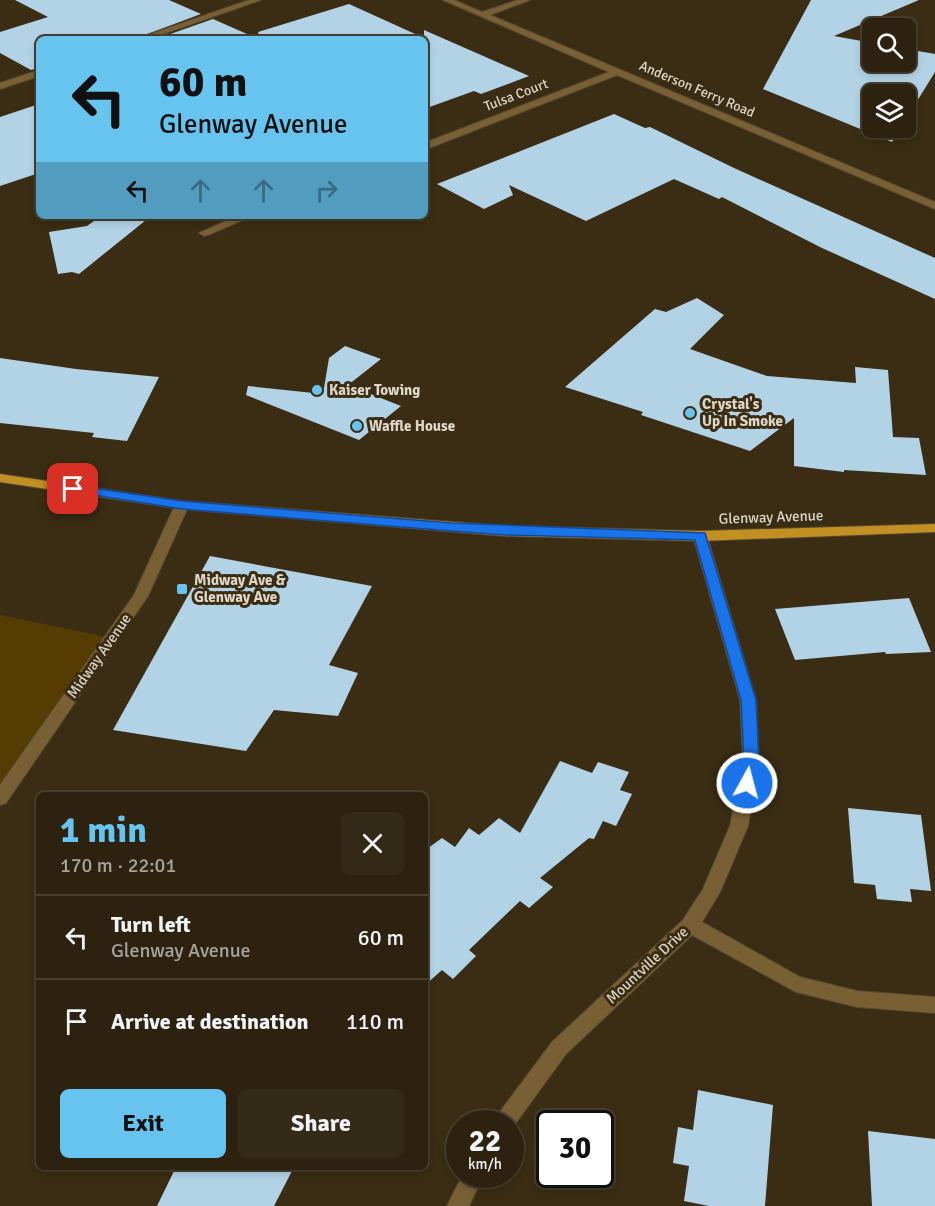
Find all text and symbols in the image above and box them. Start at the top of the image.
map controls [862,18,916,138]
button: search [862,18,916,72]
text: 60 m [159,57,248,108]
street label: Anderson Ferry Road [637,57,757,121]
icon: left [60,60,138,138]
street label: Tulsa Court [481,75,551,115]
button: layers [862,84,916,138]
text: Glenway Avenue [159,108,347,141]
icon: left [121,174,154,207]
icon: ahead [184,174,217,207]
icon: ahead [247,174,280,207]
icon: right [310,174,343,207]
place label: Kaiser Towing [329,381,420,399]
marker: Kaiser Towing [310,383,324,397]
place label: Crystal's Up In Smoke [702,395,783,430]
marker: Crystal's Up In Smoke [683,406,697,420]
place label: Waffle House [369,417,455,435]
marker: Waffle House [350,419,364,433]
pin [47,463,98,514]
icon: arrive [56,472,89,505]
street label: Glenway Avenue [718,506,824,528]
place label: Midway Ave & Glenway Ave [194,571,286,606]
marker: Midway Ave & Glenway Ave [175,582,189,596]
street label: Midway Avenue [63,610,135,702]
position arrow [715,751,779,815]
text: 1 min [60,808,147,853]
button: close [341,812,404,875]
text: 170 m · 22:01 [60,853,176,878]
text: Turn left [111,911,191,938]
icon: left [60,921,93,954]
street label: Mountville Drive [602,923,692,1007]
text: 60 m [358,924,404,951]
text: Glenway Avenue [111,938,251,963]
icon: arrive [60,1005,93,1038]
text: Arrive at destination [111,1008,308,1035]
text: 110 m [346,1008,404,1035]
button: Exit [60,1089,226,1158]
button: Share [238,1089,404,1158]
speed limit sign: 30 [536,1110,614,1188]
text: 22 [469,1123,501,1160]
text: km/h [468,1155,502,1173]

